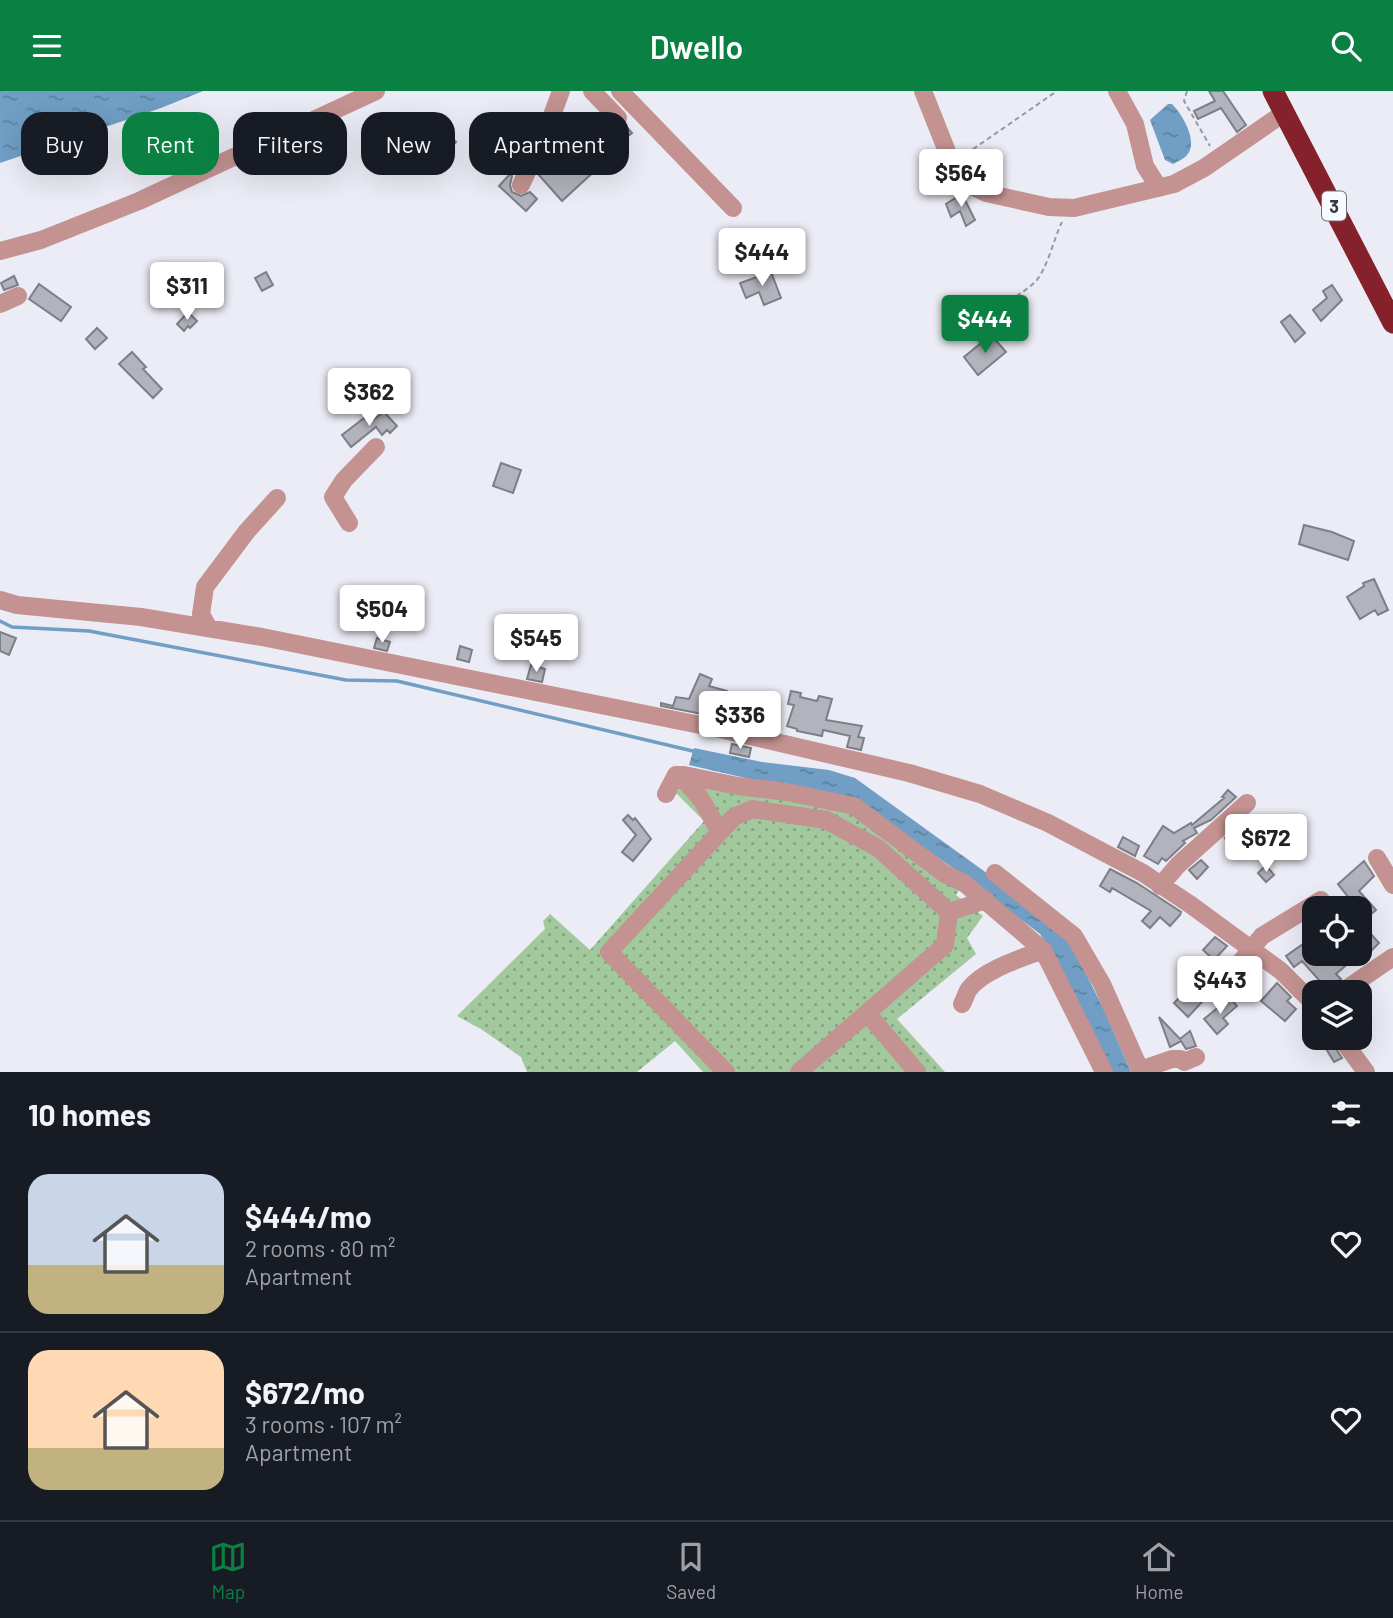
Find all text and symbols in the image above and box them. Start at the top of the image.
icon: menu [28,27,66,65]
text: Dwello [650,27,743,65]
icon: search [1327,27,1365,65]
chip: Buy [21,112,108,175]
chip: Rent [122,112,219,175]
chip: Filters [233,112,347,175]
chip: New [361,112,455,175]
chip: Apartment [469,112,629,175]
pin: $564 [920,149,1002,209]
text: $564 [935,158,987,186]
road number: 3 [1322,191,1346,221]
pin: $444 [721,229,803,288]
text: $444 [735,237,789,265]
pin: $311 [146,263,228,322]
text: $311 [166,271,208,299]
pin: $444 [944,295,1026,355]
text: $444 [958,304,1012,332]
pin: $362 [328,369,410,428]
text: $362 [344,377,394,405]
pin: $504 [341,585,423,645]
text: $504 [356,594,408,622]
pin: $545 [495,615,577,674]
text: $545 [510,623,562,651]
pin: $336 [699,691,781,751]
text: $336 [715,700,765,728]
pin: $672 [1225,815,1307,874]
text: $672 [1241,823,1291,851]
map controls [1302,896,1372,1050]
button: locate [1302,896,1372,966]
pin: $443 [1179,957,1261,1016]
text: $443 [1193,965,1247,993]
button: layers [1302,980,1372,1050]
icon: filters [1327,1095,1365,1133]
text: 10 homes [28,1096,151,1132]
text: $444/mo [245,1198,372,1234]
icon: home [84,1202,168,1286]
icon: heart [1327,1225,1365,1263]
text: 2 rooms · 80 m² [245,1234,395,1262]
text: Apartment [245,1262,352,1290]
text: $672/mo [245,1374,365,1410]
icon: home [84,1378,168,1462]
icon: heart [1327,1401,1365,1439]
text: 3 rooms · 107 m² [245,1410,402,1438]
text: Apartment [245,1438,352,1466]
tab: Map [209,1538,247,1603]
tab: Saved [666,1538,716,1603]
tab: Home [1135,1538,1184,1603]

